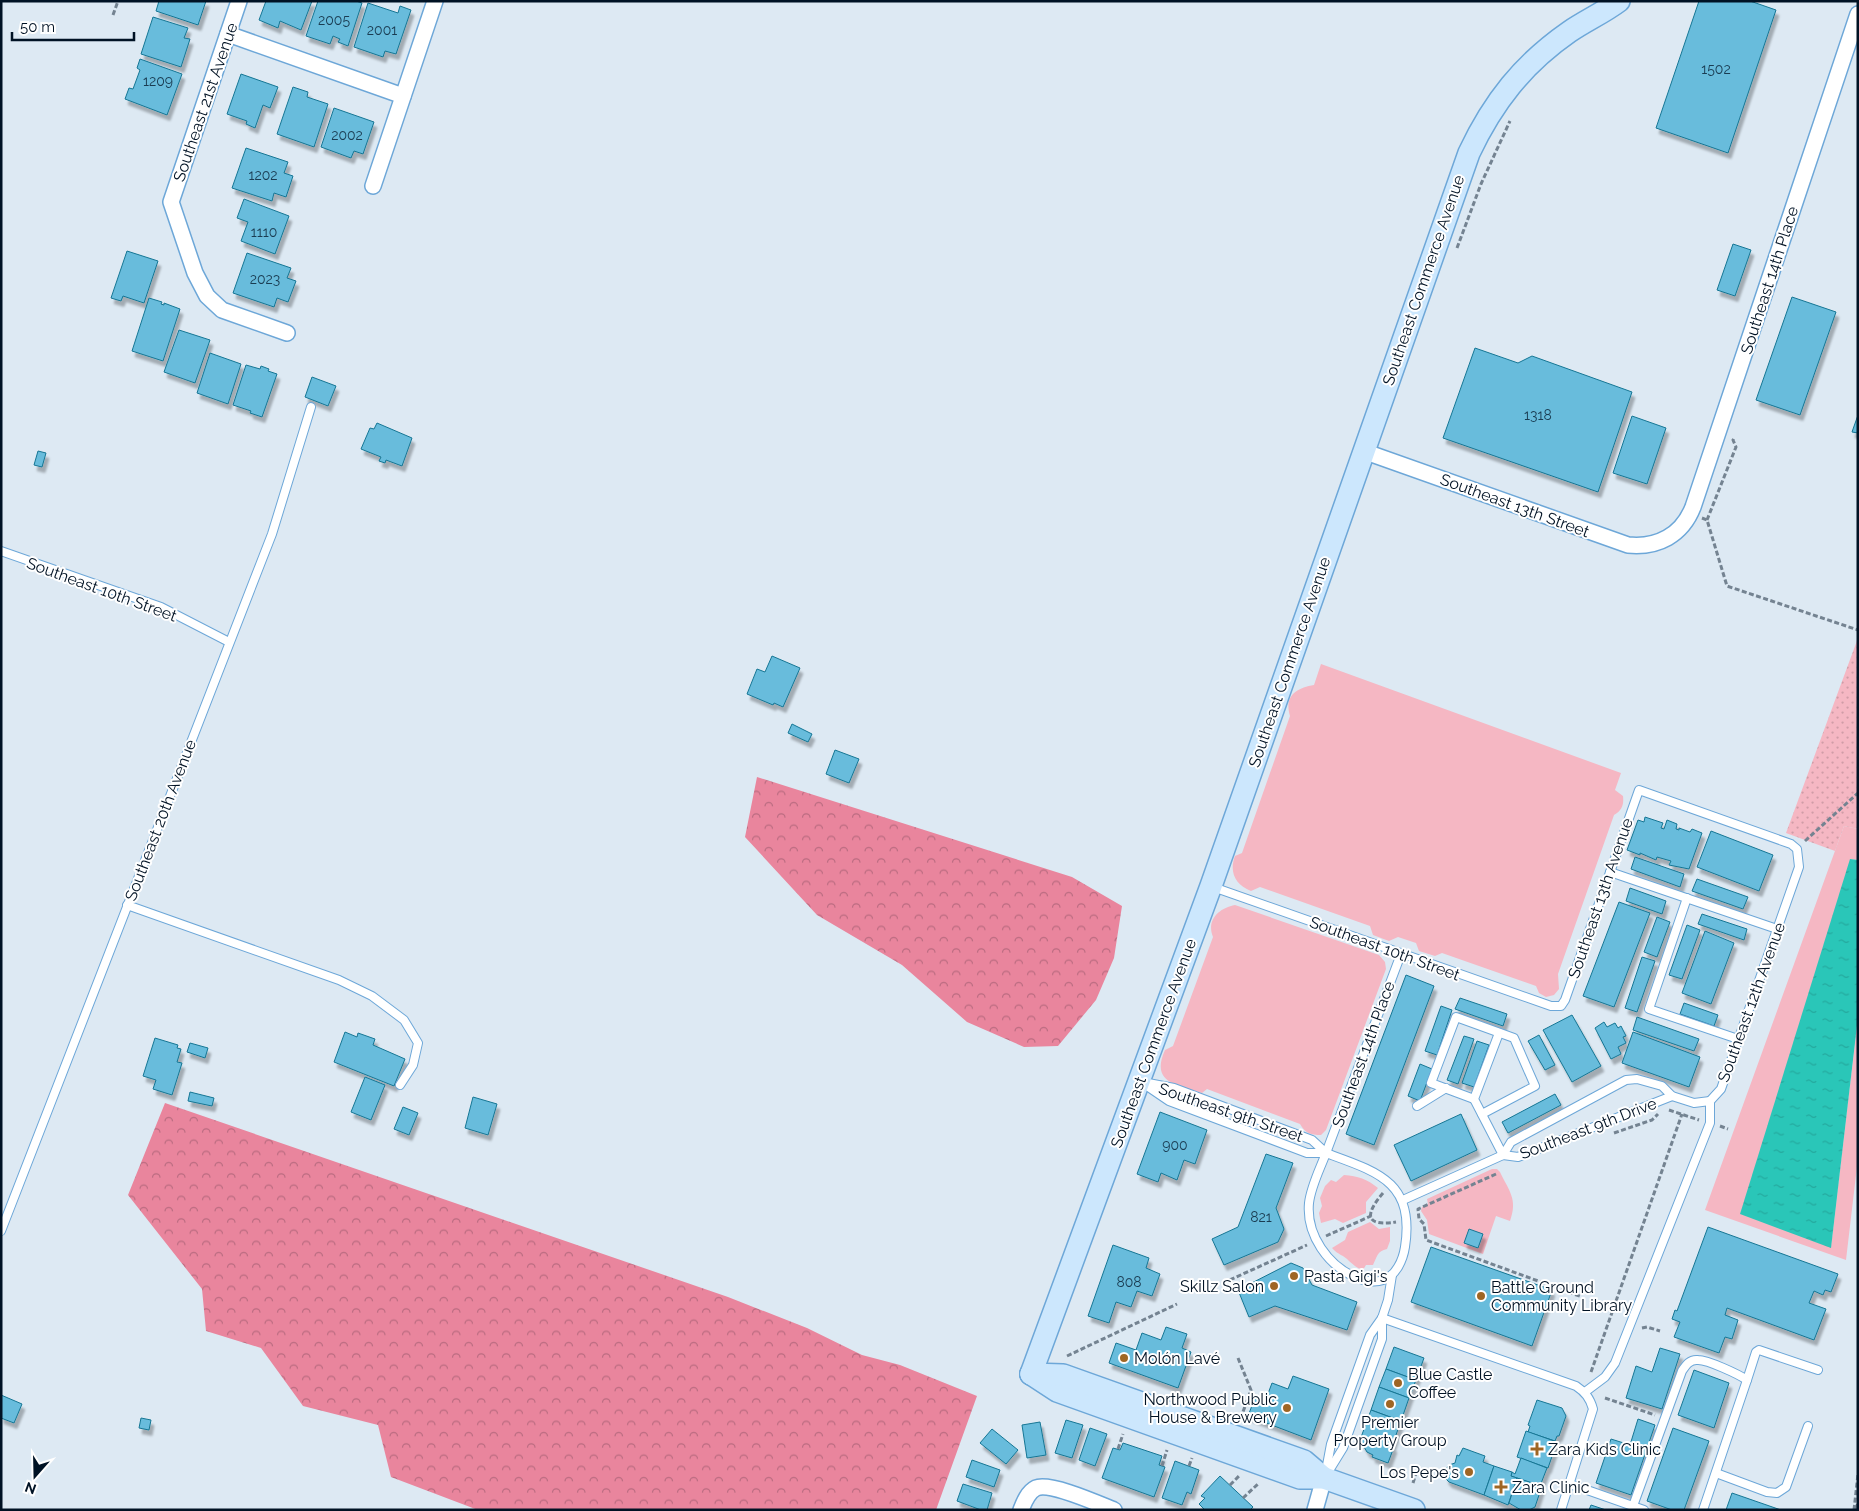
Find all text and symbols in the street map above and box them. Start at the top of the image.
scale bar [12,10,135,42]
house number: 2005 [318,12,350,28]
text: 50 m [20,18,55,36]
street label: Southeast 21st Avenue [169,20,242,184]
house number: 2001 [367,22,397,38]
house number: 1502 [1701,61,1731,77]
house number: 1209 [143,73,173,89]
house number: 2002 [331,127,363,143]
house number: 1202 [248,167,278,183]
street label: Southeast Commerce Avenue [1378,173,1468,388]
street label: Southeast 14th Place [1737,204,1802,356]
house number: 1110 [251,224,277,240]
house number: 2023 [250,271,280,287]
house number: 1318 [1524,407,1552,423]
street label: Southeast 13th Street [1438,470,1593,542]
street label: Southeast 10th Street [24,553,180,626]
street label: Southeast Commerce Avenue [1244,555,1334,770]
street label: Southeast 20th Avenue [121,737,200,904]
street label: Southeast 13th Avenue [1564,815,1637,981]
street label: Southeast 10th Street [1307,912,1463,985]
street label: Southeast 12th Avenue [1714,920,1789,1085]
street label: Southeast Commerce Avenue [1107,936,1200,1150]
street label: Southeast 14th Place [1328,978,1399,1130]
street label: Southeast 9th Street [1156,1079,1306,1146]
street label: Southeast 9th Drive [1517,1094,1659,1163]
house number: 900 [1162,1137,1188,1153]
house number: 821 [1250,1209,1272,1225]
place label: Pasta Gigi's [1304,1267,1388,1286]
marker: Pasta Gigi's [1288,1270,1300,1282]
house number: 808 [1116,1274,1142,1290]
place label: Skillz Salon [1180,1277,1264,1296]
place label: Battle Ground Community Library [1491,1278,1633,1315]
marker: Skillz Salon [1268,1280,1280,1292]
marker: Battle Ground Community Library [1475,1290,1487,1302]
place label: Molón Lavé [1134,1349,1220,1368]
marker: Molón Lavé [1118,1352,1130,1364]
place label: Blue Castle Coffee [1408,1365,1493,1402]
marker: Blue Castle Coffee [1392,1377,1404,1389]
place label: Northwood Public House & Brewery [1143,1390,1277,1427]
marker: Premier Property Group [1384,1398,1396,1410]
marker: Northwood Public House & Brewery [1281,1402,1293,1414]
place label: Premier Property Group [1333,1413,1447,1450]
place label: Zara Kids Clinic [1548,1440,1661,1459]
marker: Zara Kids Clinic [1530,1442,1544,1456]
north arrow [10,1451,60,1501]
place label: Los Pepe's [1380,1463,1459,1482]
marker: Los Pepe's [1463,1466,1475,1478]
place label: Zara Clinic [1512,1478,1590,1497]
text: N [23,1479,38,1498]
marker: Zara Clinic [1494,1480,1508,1494]

